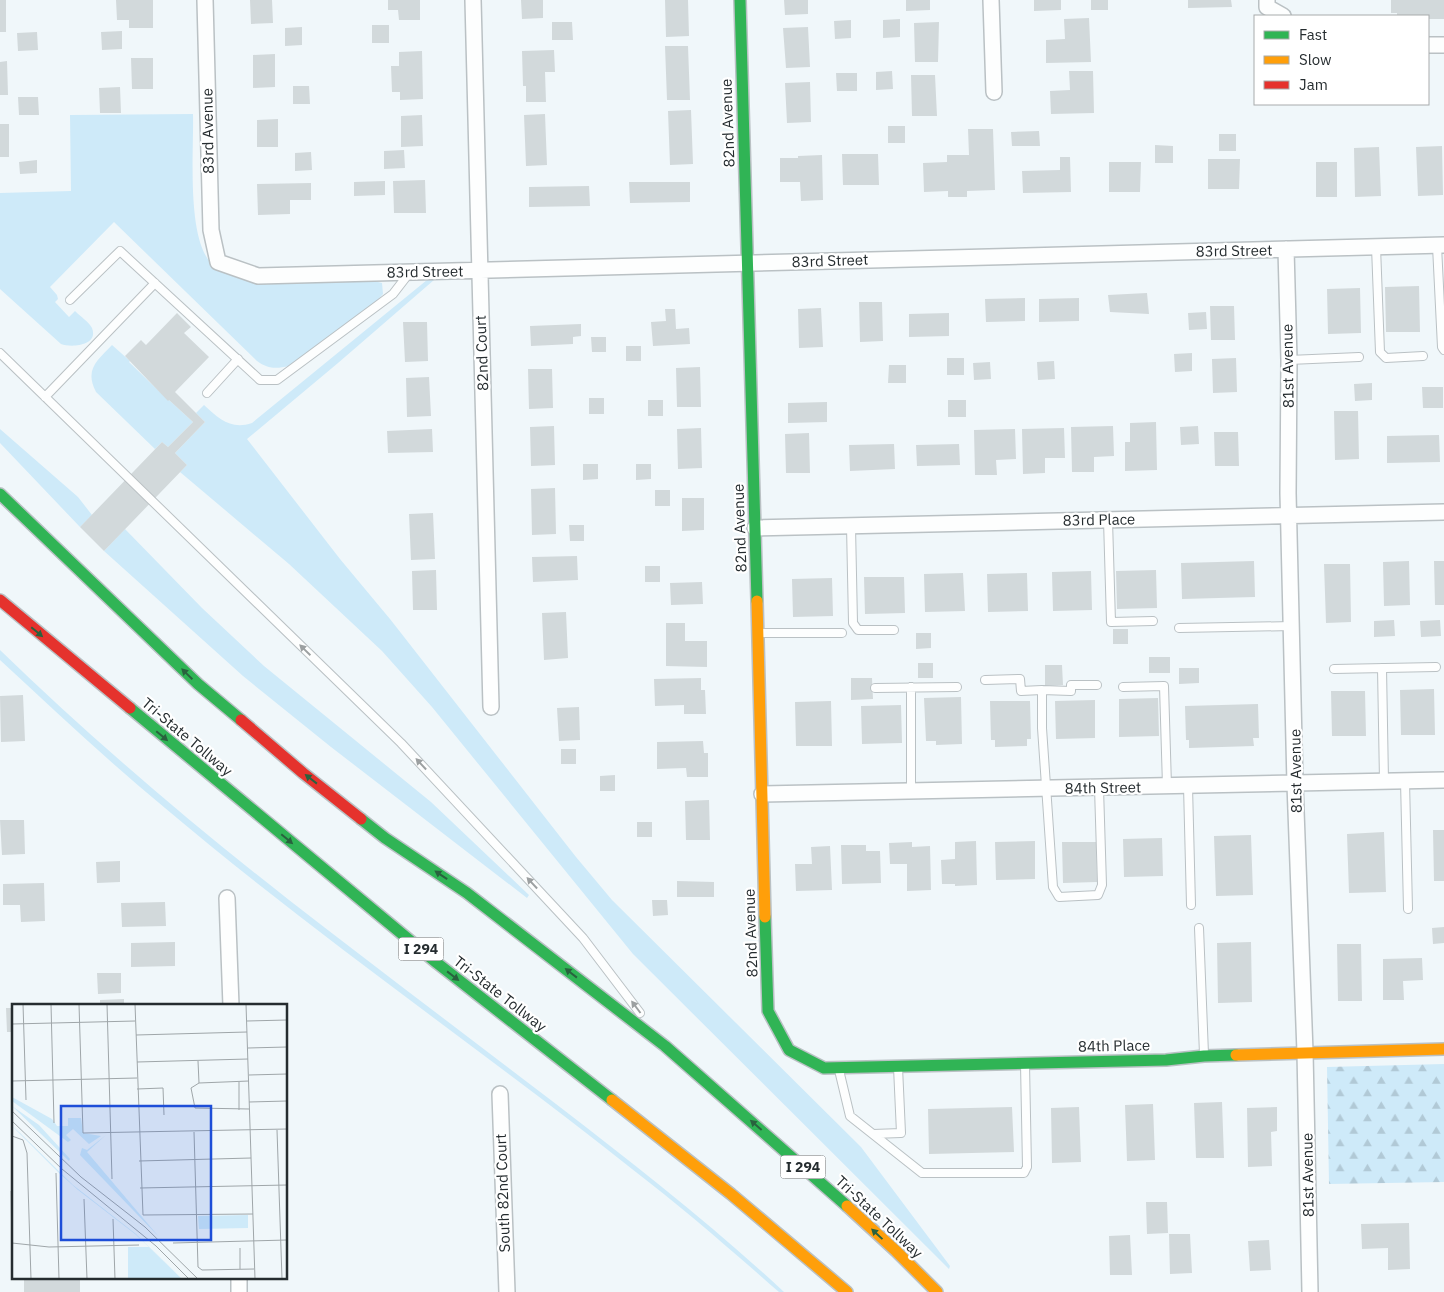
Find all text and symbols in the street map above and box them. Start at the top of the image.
legend [1254,15,1429,105]
text: Fast [1299,25,1327,44]
text: Slow [1299,50,1332,69]
text: Jam [1299,75,1328,94]
street label: 82nd Avenue [716,78,739,168]
street label: 83rd Avenue [197,88,218,174]
street label: 83rd Street [1195,240,1273,261]
street label: 83rd Street [791,250,869,271]
street label: 83rd Street [386,261,464,282]
street label: 82nd Court [471,315,492,391]
street label: 81st Avenue [1277,324,1298,408]
street label: 82nd Avenue [728,483,751,573]
street label: 83rd Place [1063,509,1135,530]
one-way arrow [30,627,43,638]
one-way arrow [299,644,311,656]
one-way arrow [181,668,193,680]
street label: Tri-State Tollway [138,693,237,780]
street label: 81st Avenue [1285,729,1306,813]
one-way arrow [155,730,168,741]
one-way arrow [415,758,427,770]
one-way arrow [305,774,318,785]
street label: 84th Street [1065,777,1141,798]
one-way arrow [281,834,294,845]
one-way arrow [435,871,448,880]
one-way arrow [526,876,537,889]
street label: 82nd Avenue [739,888,762,978]
road number: I 294 [398,938,444,961]
street label: Tri-State Tollway [450,951,551,1036]
one-way arrow [565,968,578,978]
one-way arrow [447,970,460,981]
one-way arrow [630,1001,641,1014]
inset map [12,1004,288,1280]
street label: 84th Place [1078,1035,1150,1056]
one-way arrow [749,1120,762,1131]
street label: South 82nd Court [491,1133,514,1253]
street label: 81st Avenue [1297,1133,1318,1217]
road number: I 294 [780,1156,826,1178]
street label: Tri-State Tollway [832,1171,927,1262]
one-way arrow [871,1228,883,1240]

